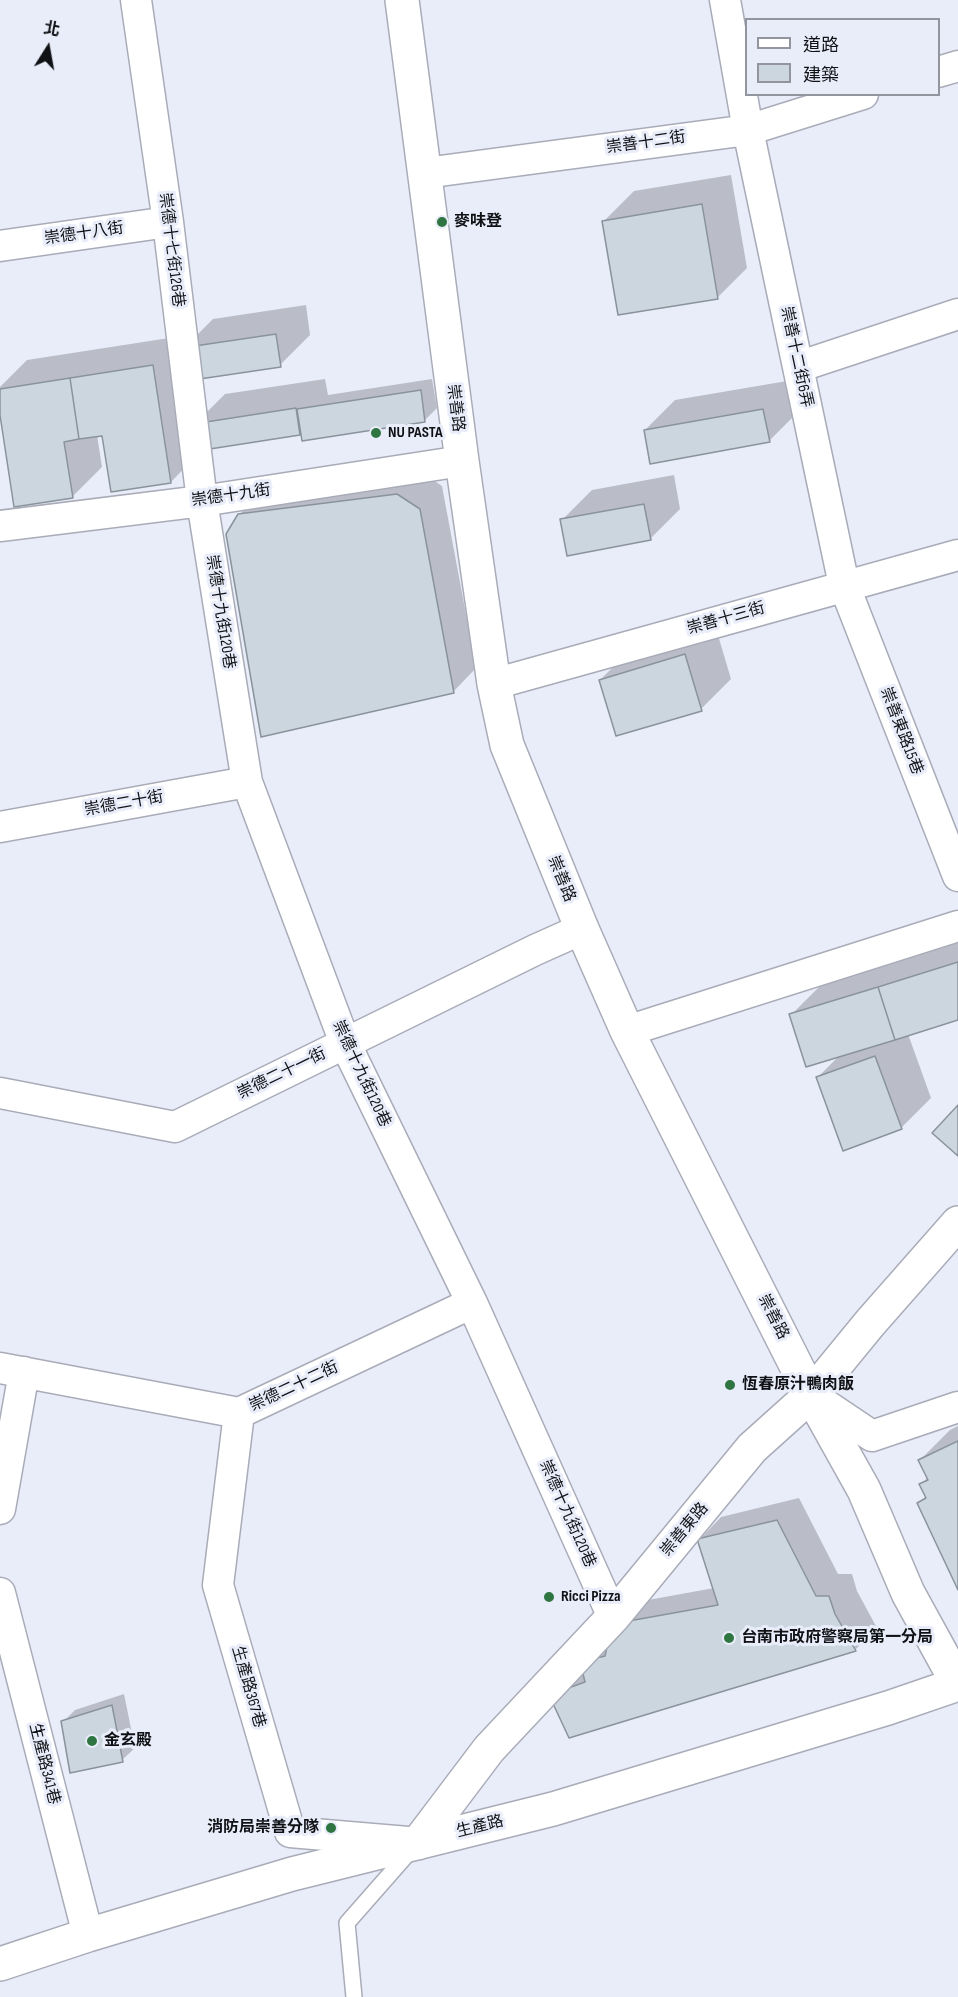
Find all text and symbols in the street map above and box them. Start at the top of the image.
north arrow [18,18,78,78]
legend [745,18,940,96]
text: 北 [42,19,61,41]
text: 道路 [803,35,839,56]
text: 建築 [803,65,839,86]
street label: 崇善十二街 [605,128,687,158]
street label: 崇德十七街126巷 [154,192,188,308]
place label: 麥味登 [454,212,502,232]
marker: 麥味登 [435,215,449,229]
street label: 崇德十八街 [43,219,125,249]
street label: 崇善十二街6弄 [776,305,816,409]
street label: 崇善路 [443,383,467,433]
place label: NU PASTA [388,423,443,443]
marker: NU PASTA [369,426,383,440]
street label: 崇德十九街 [190,481,272,511]
street label: 崇德十九街120巷 [201,553,239,671]
street label: 崇善十三街 [685,599,767,639]
street label: 崇善東路15巷 [876,685,926,777]
street label: 崇德二十街 [83,788,165,820]
street label: 崇善路 [543,853,579,905]
street label: 崇德十九街120巷 [328,1018,394,1130]
street label: 崇德二十一街 [235,1044,329,1104]
street label: 崇善路 [754,1291,792,1343]
street label: 崇德二十二街 [246,1358,342,1416]
place label: 恆春原汁鴨肉飯 [742,1375,854,1395]
marker: 恆春原汁鴨肉飯 [723,1378,737,1392]
street label: 崇德十九街120巷 [535,1457,599,1571]
street label: 崇善東路 [657,1499,713,1561]
place label: Ricci Pizza [561,1587,621,1607]
marker: Ricci Pizza [542,1590,556,1604]
place label: 台南市政府警察局第一分局 [741,1628,933,1648]
marker: 台南市政府警察局第一分局 [722,1631,736,1645]
street label: 生產路367巷 [227,1644,269,1730]
street label: 生產路341巷 [25,1721,63,1807]
place label: 金玄殿 [104,1731,152,1751]
marker: 金玄殿 [85,1734,99,1748]
street label: 生產路 [454,1812,506,1842]
place label: 消防局崇善分隊 [207,1818,319,1838]
marker: 消防局崇善分隊 [324,1821,338,1835]

